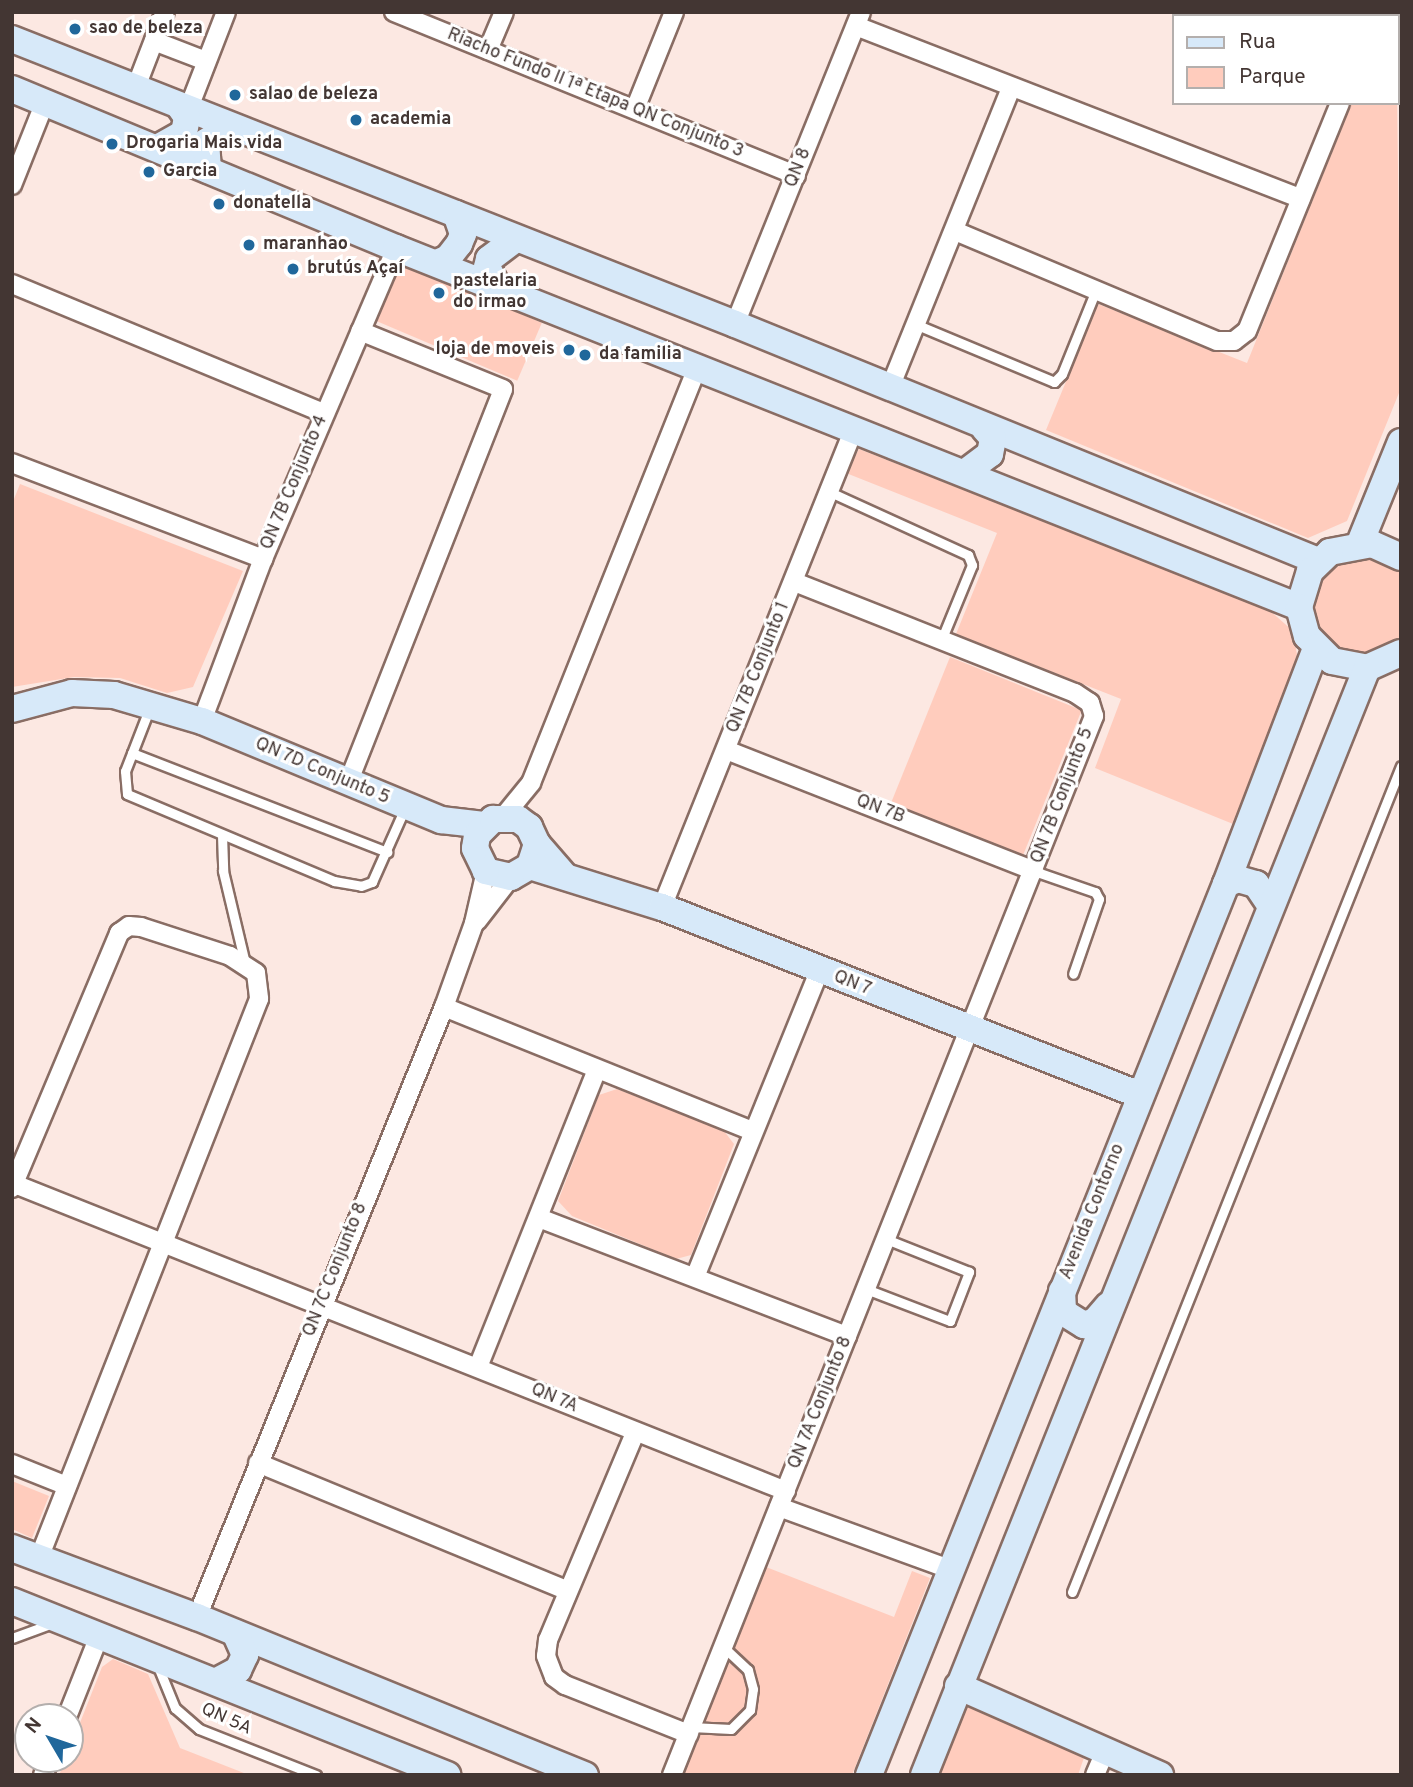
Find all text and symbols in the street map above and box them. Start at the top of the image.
legend [1172,14,1399,105]
place label: sao de beleza [89,18,203,40]
marker: sao de beleza [67,21,83,37]
street label: Riacho Fundo II 1ª Etapa QN Conjunto 3 [444,24,746,164]
text: Rua [1239,29,1276,56]
text: Parque [1239,64,1306,91]
place label: salao de beleza [249,84,378,106]
marker: salao de beleza [227,87,243,103]
place label: academia [370,109,451,131]
marker: academia [348,112,364,128]
place label: Drogaria Mais vida [126,133,282,155]
marker: Drogaria Mais vida [104,136,120,152]
street label: QN 8 [781,145,817,191]
place label: Garcia [163,161,217,183]
marker: Garcia [141,164,157,180]
place label: donatella [233,193,311,215]
marker: donatella [211,196,227,212]
place label: maranhao [263,234,348,256]
marker: maranhao [241,237,257,253]
place label: brutu´s Açaí [307,258,404,280]
marker: brutu´s Açaí [285,261,301,277]
place label: pastelaria do irmao [453,272,537,314]
marker: pastelaria do irmao [431,285,447,301]
place label: loja de moveis [435,339,555,361]
marker: loja de moveis [561,342,577,358]
place label: da familia [599,344,682,366]
marker: da familia [577,347,593,363]
street label: QN 7B Conjunto 4 [257,412,333,554]
street label: QN 7B Conjunto 1 [723,599,795,737]
street label: QN 7B Conjunto 5 [1027,725,1099,867]
street label: QN 7D Conjunto 5 [251,734,393,810]
street label: QN 7B [852,791,908,829]
street label: QN 7 [830,967,874,1001]
street label: Avenida Contorno [1056,1141,1130,1283]
street label: QN 7C Conjunto 8 [299,1199,373,1341]
street label: QN 7A Conjunto 8 [784,1333,858,1473]
street label: QN 7A [527,1379,581,1419]
street label: QN 5A [197,1699,255,1741]
north arrow [14,1703,84,1773]
text: N [21,1713,48,1739]

